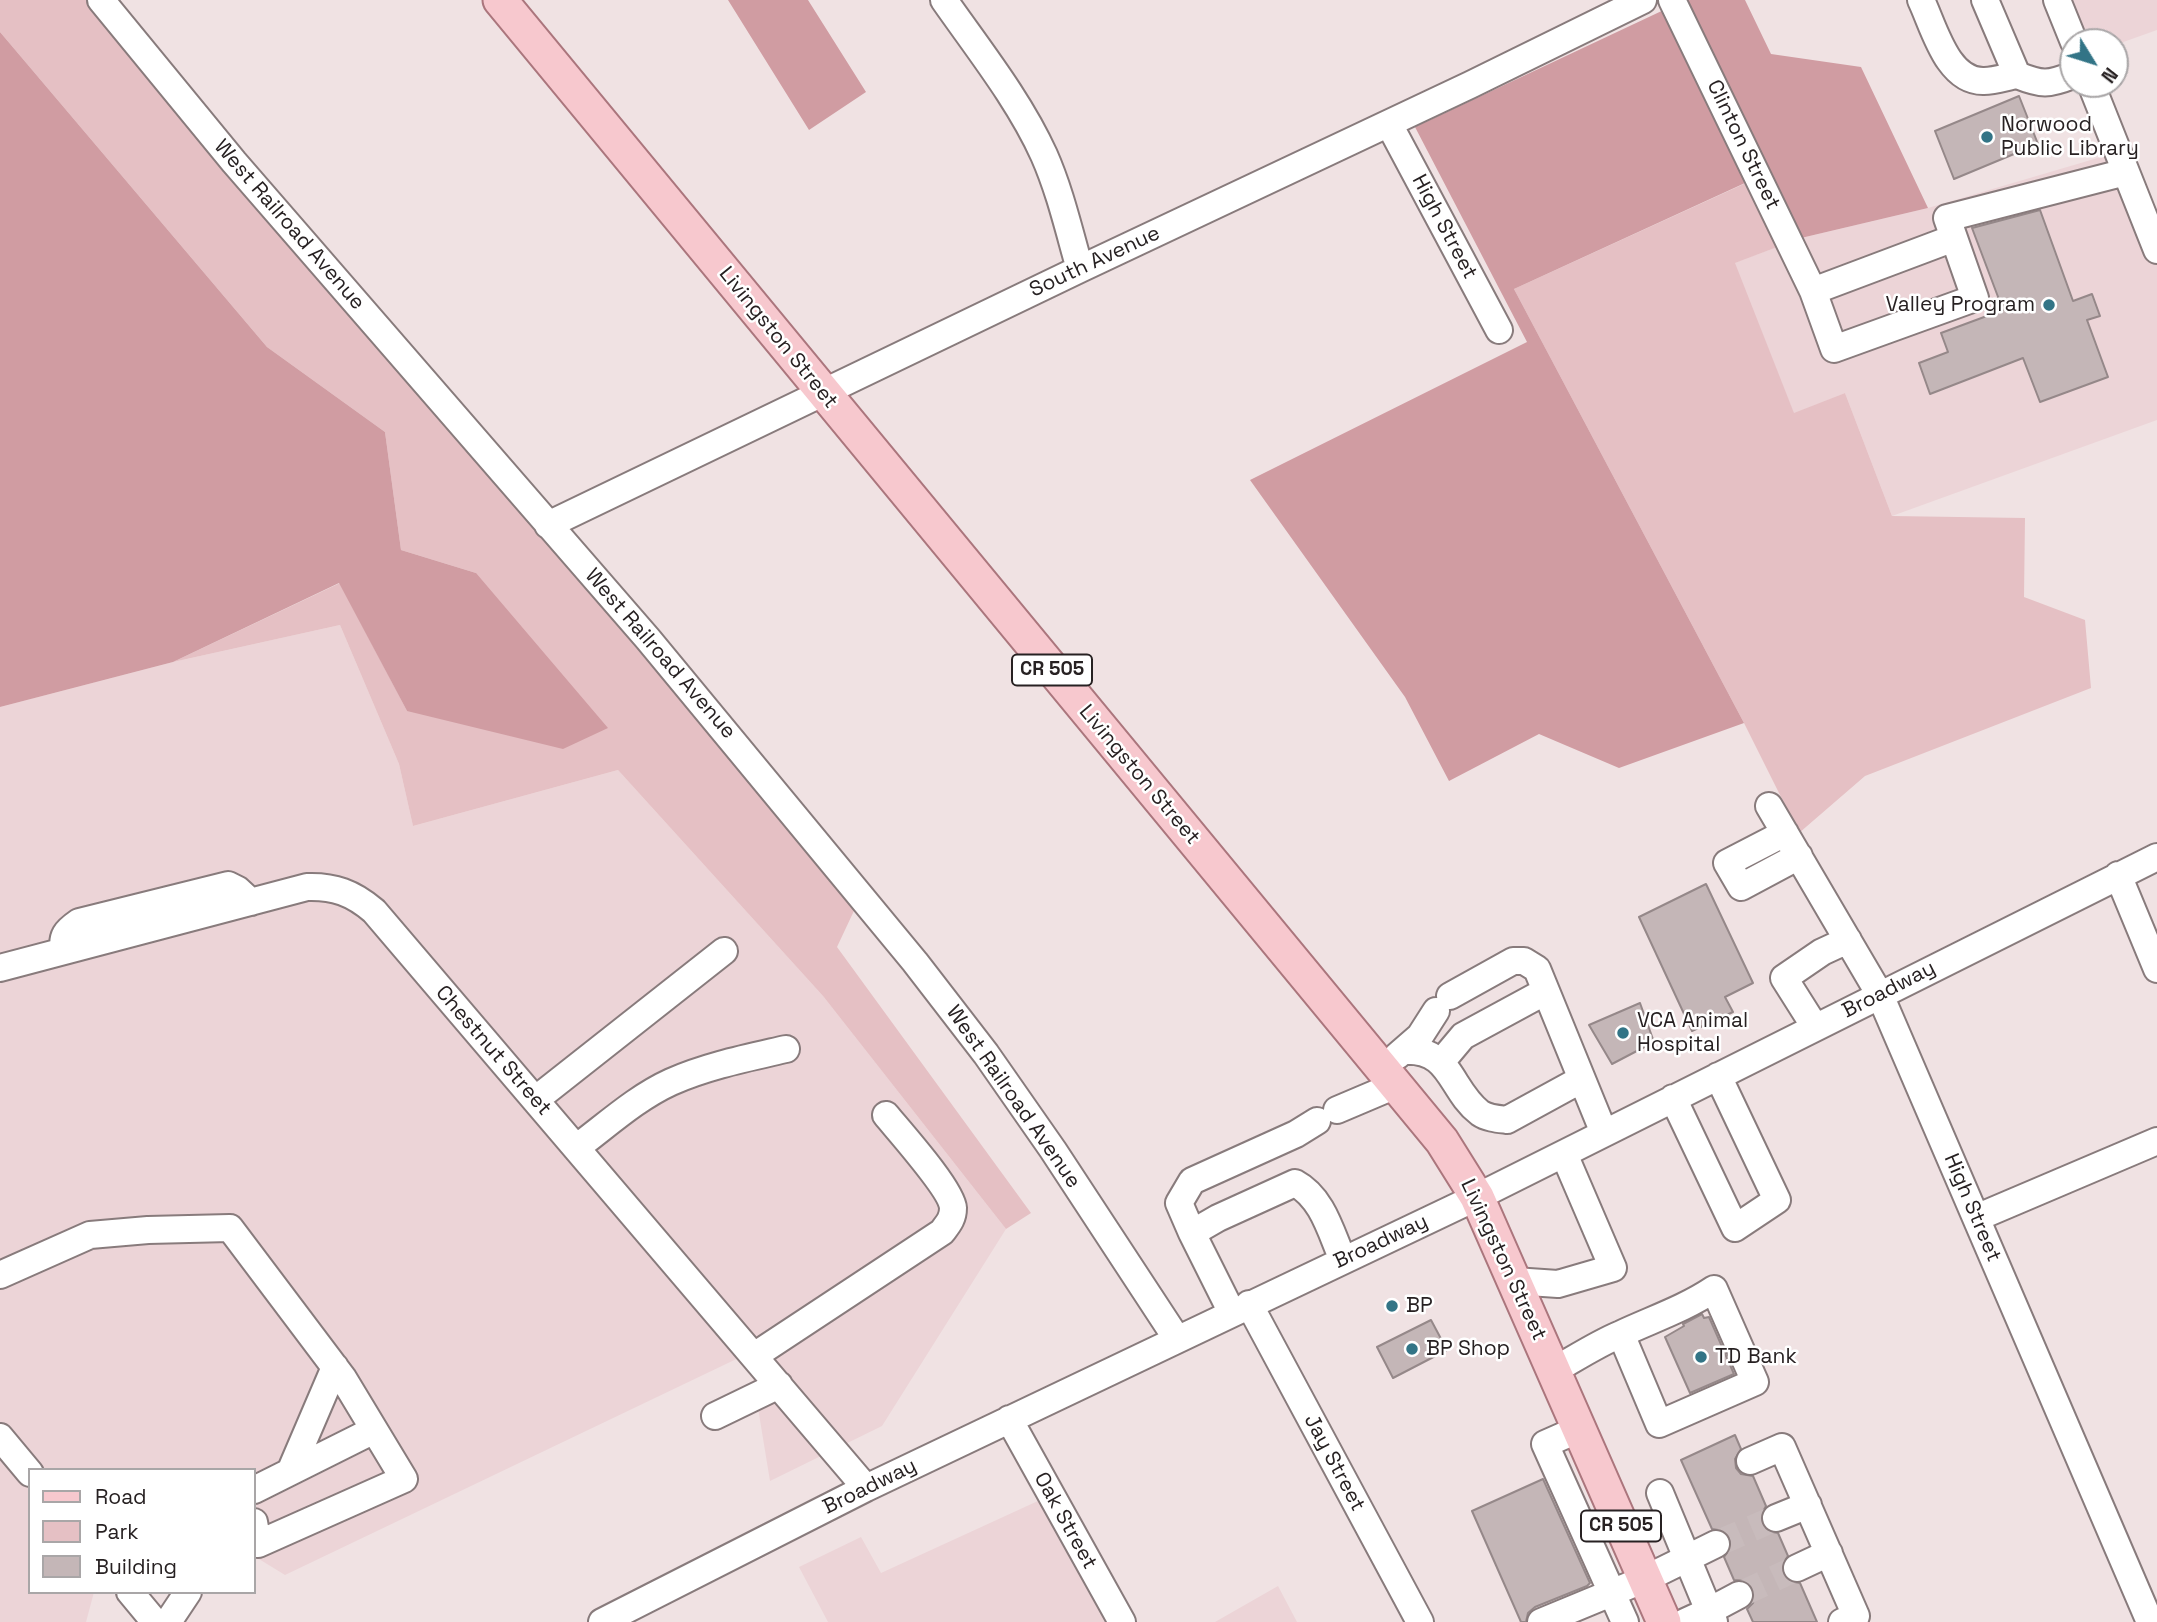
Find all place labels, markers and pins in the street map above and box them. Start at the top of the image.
place label: Norwood Public Library [2001,112,2139,162]
marker: Norwood Public Library [1979,129,1995,145]
place label: Valley Program [1885,292,2035,318]
marker: Valley Program [2041,297,2057,313]
place label: VCA Animal Hospital [1637,1008,1748,1058]
marker: VCA Animal Hospital [1615,1025,1631,1041]
place label: BP [1406,1293,1433,1319]
marker: BP [1384,1298,1400,1314]
place label: BP Shop [1426,1336,1510,1362]
marker: BP Shop [1404,1341,1420,1357]
place label: TD Bank [1715,1344,1797,1370]
marker: TD Bank [1693,1349,1709,1365]

